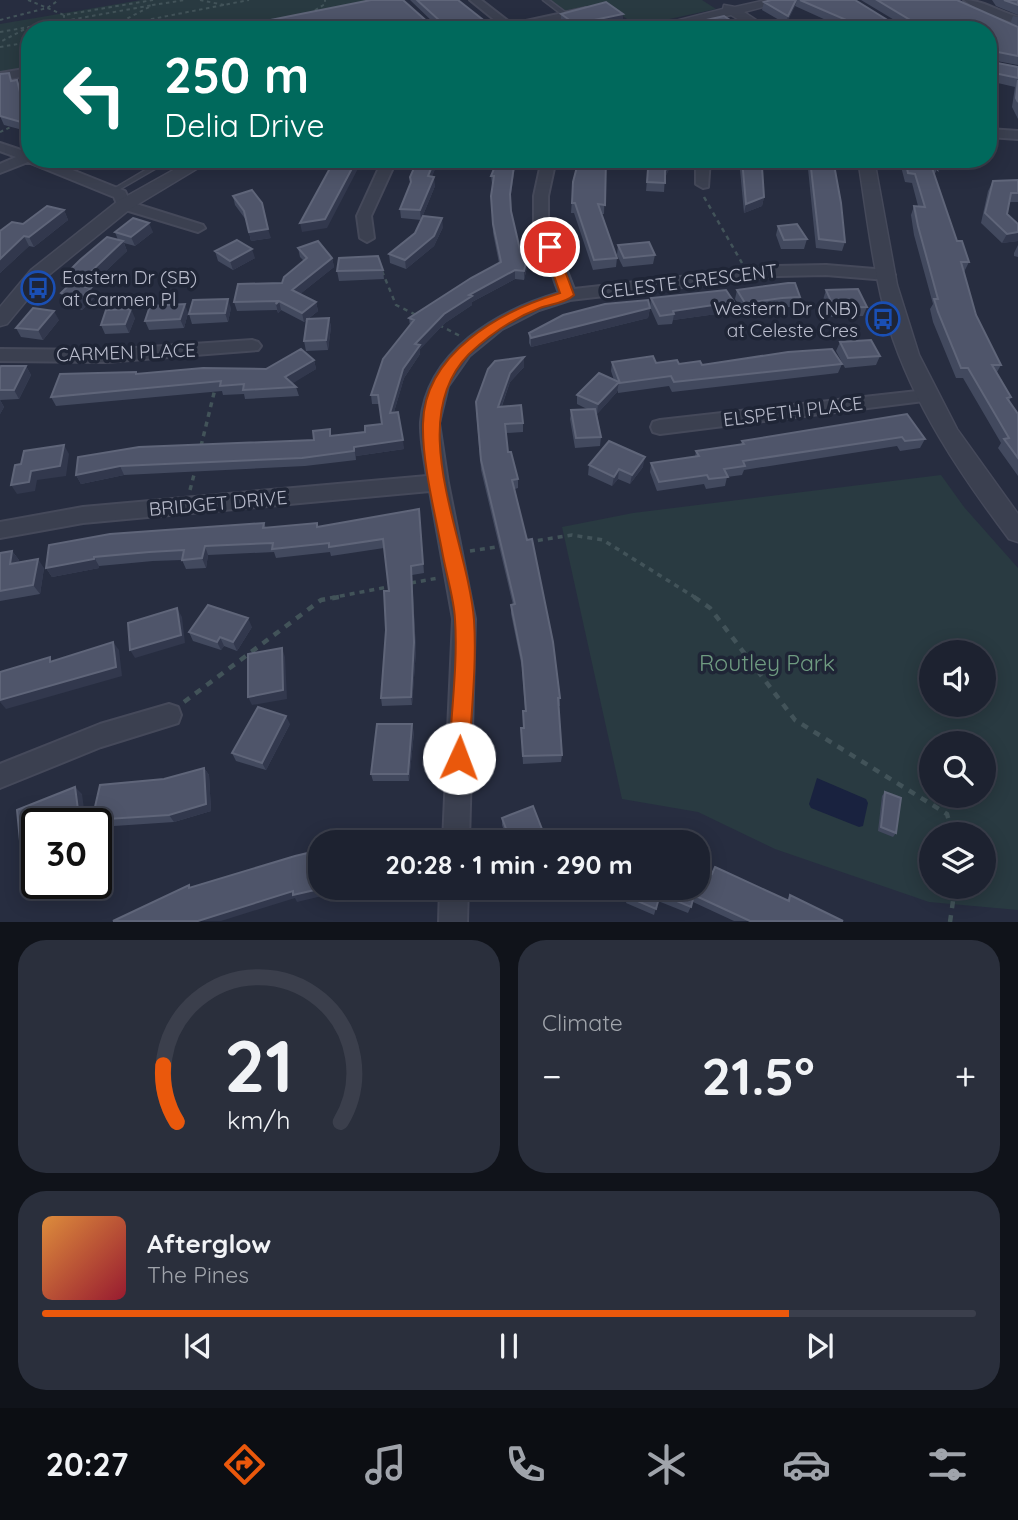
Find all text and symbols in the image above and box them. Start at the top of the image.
text: 250 m [164,44,309,105]
icon: left [49,49,140,140]
text: Delia Drive [164,105,325,145]
pin [520,217,580,277]
icon: arrive [531,228,569,266]
street label: CELESTE CRESCENT [600,258,778,304]
place label: Eastern Dr (SB) at Carmen Pl [62,265,197,311]
bus stop icon: Eastern Dr (SB) at Carmen Pl [19,269,57,307]
place label: Western Dr (NB) at Celeste Cres [713,296,858,342]
bus stop icon: Western Dr (NB) at Celeste Cres [864,300,902,338]
street label: CARMEN PLACE [56,338,196,366]
street label: ELSPETH PLACE [722,391,864,431]
street label: BRIDGET DRIVE [148,485,288,521]
map controls [919,640,996,899]
button: sound [919,640,996,717]
park label: Routley Park [699,648,835,677]
position arrow [422,721,496,795]
button: search [919,731,996,808]
speed limit sign: 30 [21,808,112,899]
button: layers [919,822,996,899]
text: 20:28 · 1 min · 290 m [385,848,633,881]
text: Climate [542,1008,623,1037]
text: 21 [224,1020,294,1111]
text: 21.5° [702,1043,815,1108]
text: − [542,1052,562,1100]
text: + [955,1052,976,1100]
text: km/h [227,1104,291,1135]
text: Afterglow [147,1227,271,1260]
text: The Pines [147,1260,249,1289]
icon: previous [179,1327,217,1365]
icon: pause [490,1327,528,1365]
icon: next [801,1327,839,1365]
icon: directions [220,1440,269,1489]
icon: music [361,1440,410,1489]
icon: phone [501,1440,550,1489]
icon: climate [642,1440,691,1489]
icon: car [782,1440,831,1489]
icon: filters [923,1440,972,1489]
text: 20:27 [46,1444,128,1484]

